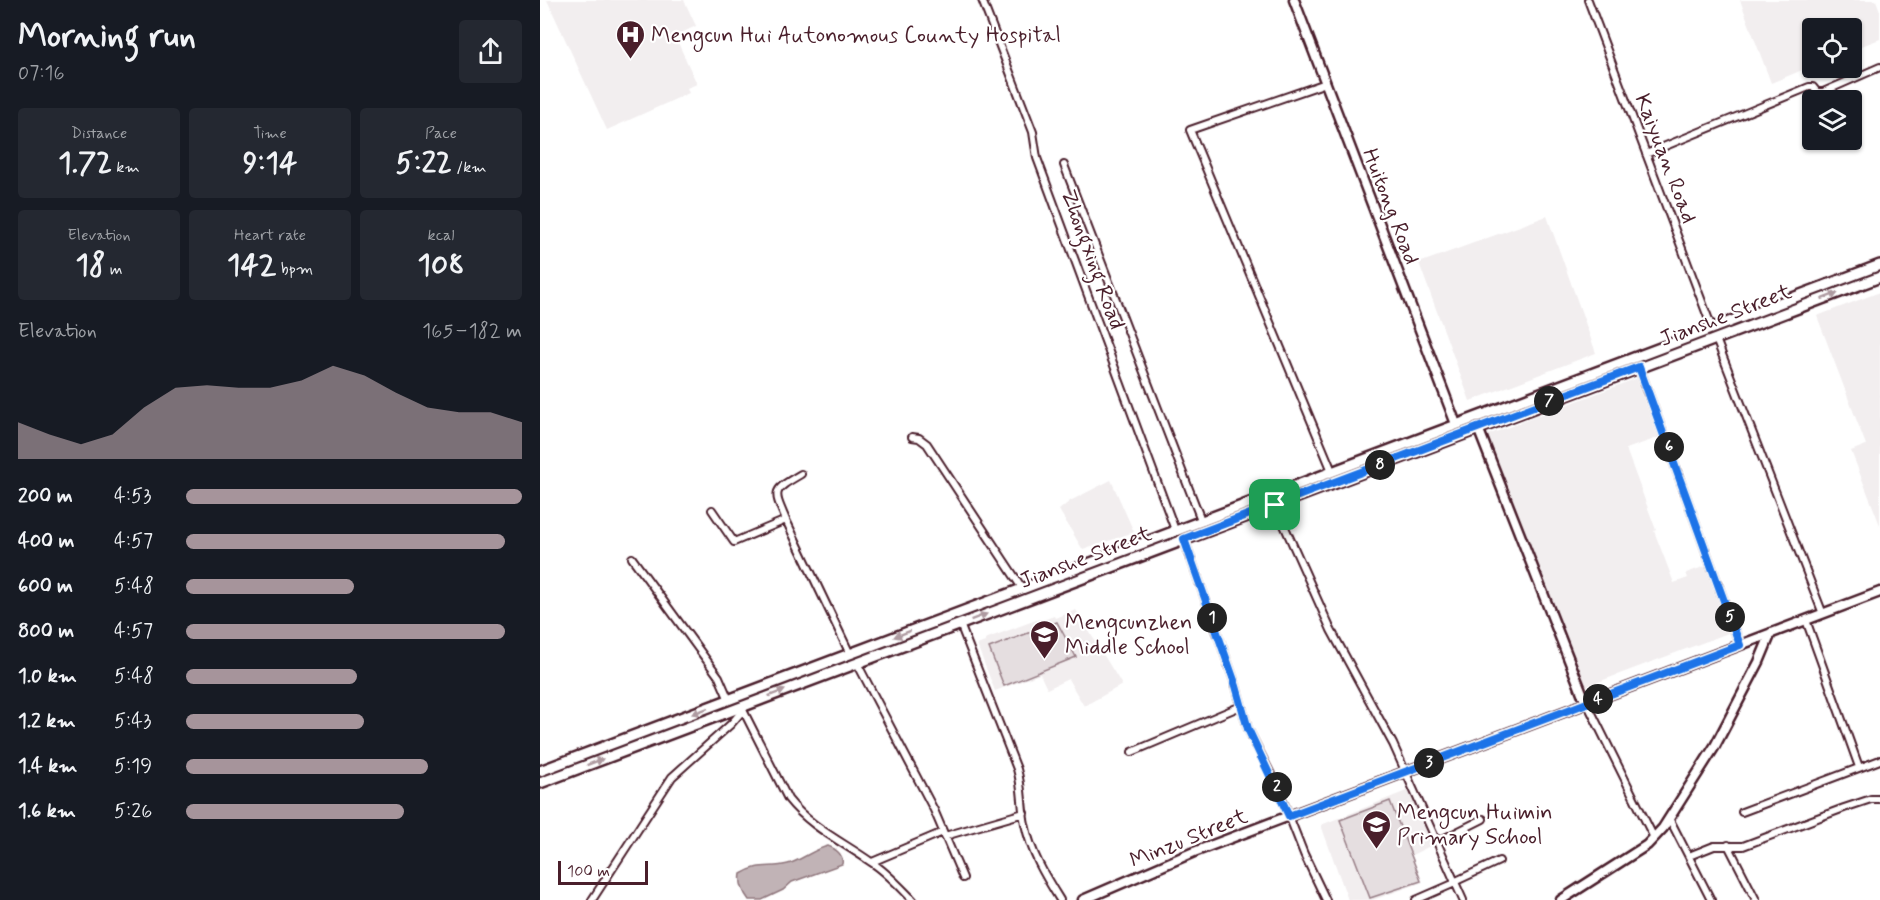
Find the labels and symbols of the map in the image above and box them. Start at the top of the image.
hospital icon: Mengcun Hui Autonomous County Hospital [614,18,646,60]
place label: Mengcun Hui Autonomous County Hospital [651,22,1061,53]
street label: Kaiyuan Road [1628,90,1703,227]
street label: Huitong Road [1354,145,1425,269]
street label: Zhongxing Road [1051,186,1130,335]
street label: Jianshe Street [1656,278,1796,354]
one-way arrow [1821,291,1839,301]
pin: 7 [1534,386,1564,416]
pin: 6 [1654,432,1684,462]
pin: 8 [1365,450,1395,480]
pin [1249,479,1300,530]
street label: Jianshe Street [1016,520,1156,596]
pin: 5 [1715,602,1745,632]
pin: 1 [1197,603,1227,633]
place label: Mengcunzhen Middle School [1065,609,1193,662]
one-way arrow [970,611,988,621]
school or university icon: Mengcunzhen Middle School [1028,618,1060,660]
one-way arrow [892,629,910,639]
pin: 4 [1583,684,1613,714]
one-way arrow [768,688,786,698]
one-way arrow [691,706,709,716]
pin: 3 [1414,748,1444,778]
one-way arrow [586,757,604,767]
pin: 2 [1262,772,1292,802]
place label: Mengcun Huimin Primary School [1397,799,1553,852]
street label: Minzu Street [1126,803,1252,875]
school or university icon: Mengcun Huimin Primary School [1360,808,1392,850]
scale bar [558,858,648,886]

